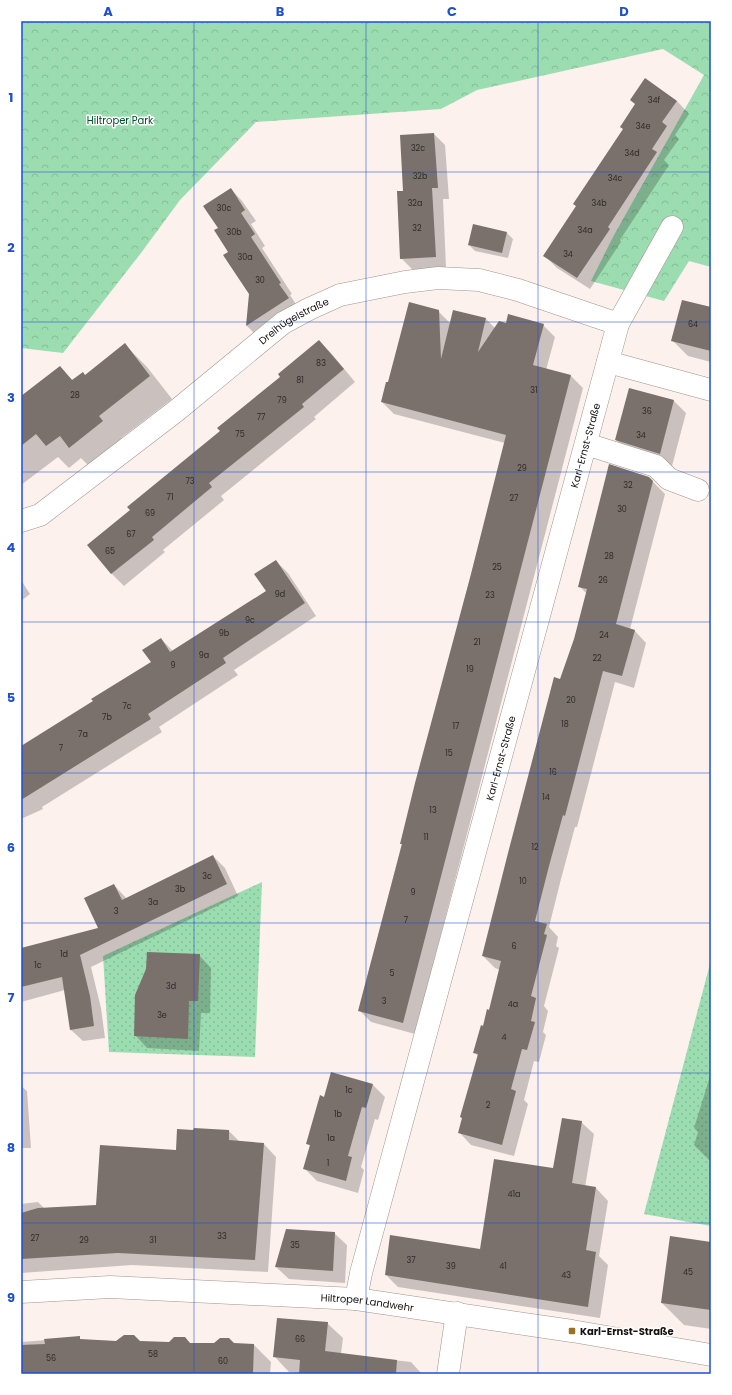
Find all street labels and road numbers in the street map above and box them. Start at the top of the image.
street label: Dreihügelstraße [255,294,331,348]
street label: Karl-Ernst-Straße [567,401,604,489]
street label: Karl-Ernst-Straße [482,714,519,802]
street label: Hiltroper Landwehr [320,1290,415,1315]

